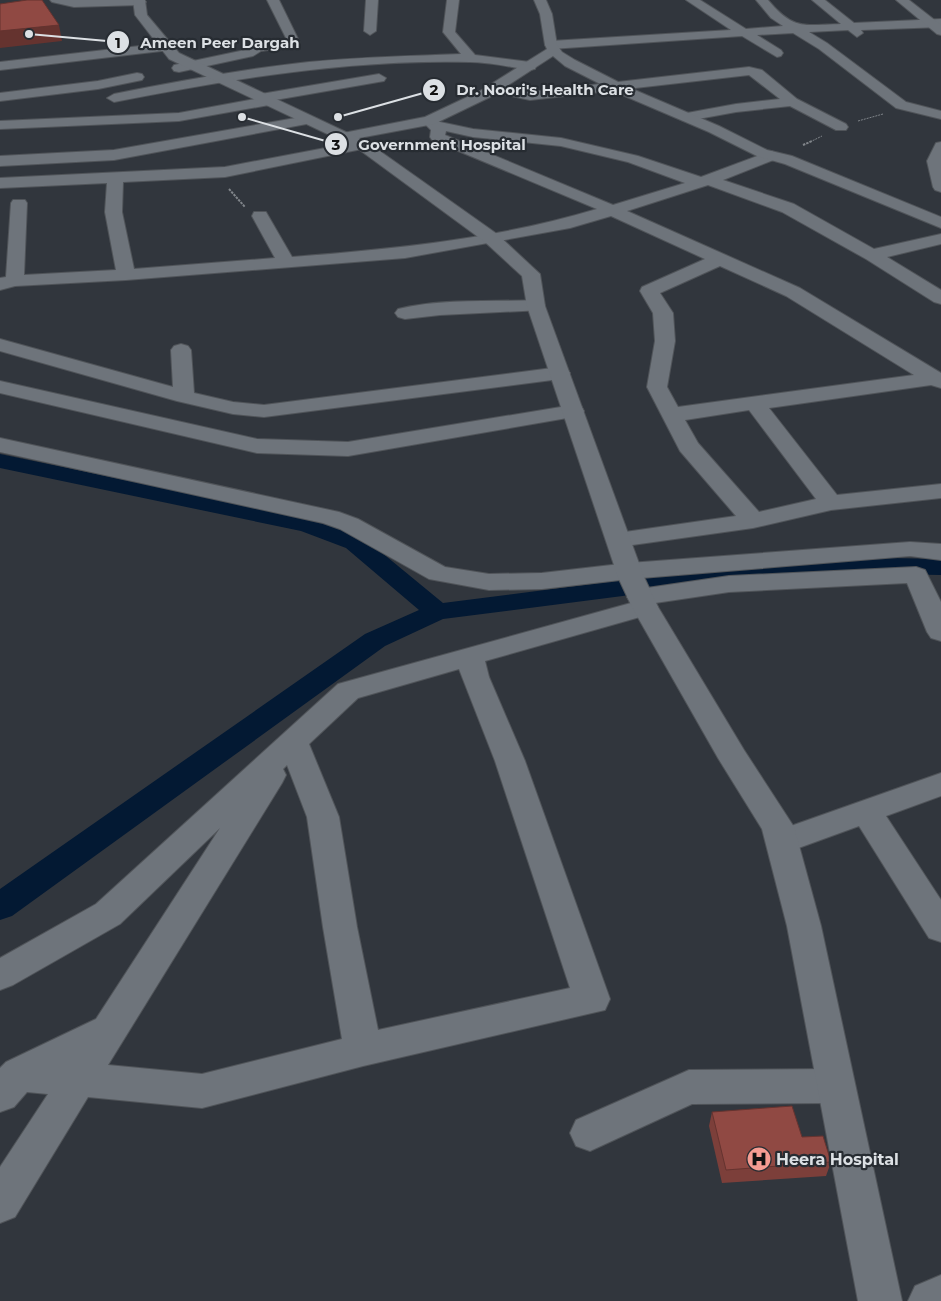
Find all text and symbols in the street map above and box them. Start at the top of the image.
callout: Ameen Peer Dargah [105,27,310,57]
text: 1 [115,33,121,52]
text: Ameen Peer Dargah [139,33,300,52]
callout: Dr. Noori's Health Care [422,75,644,105]
text: 2 [430,80,439,99]
text: Dr. Noori's Health Care [456,80,634,99]
callout: Government Hospital [323,129,535,159]
text: 3 [331,135,341,154]
text: Government Hospital [358,135,526,154]
hospital icon: Heera Hospital [746,1146,772,1172]
place label: Heera Hospital [776,1150,899,1169]

